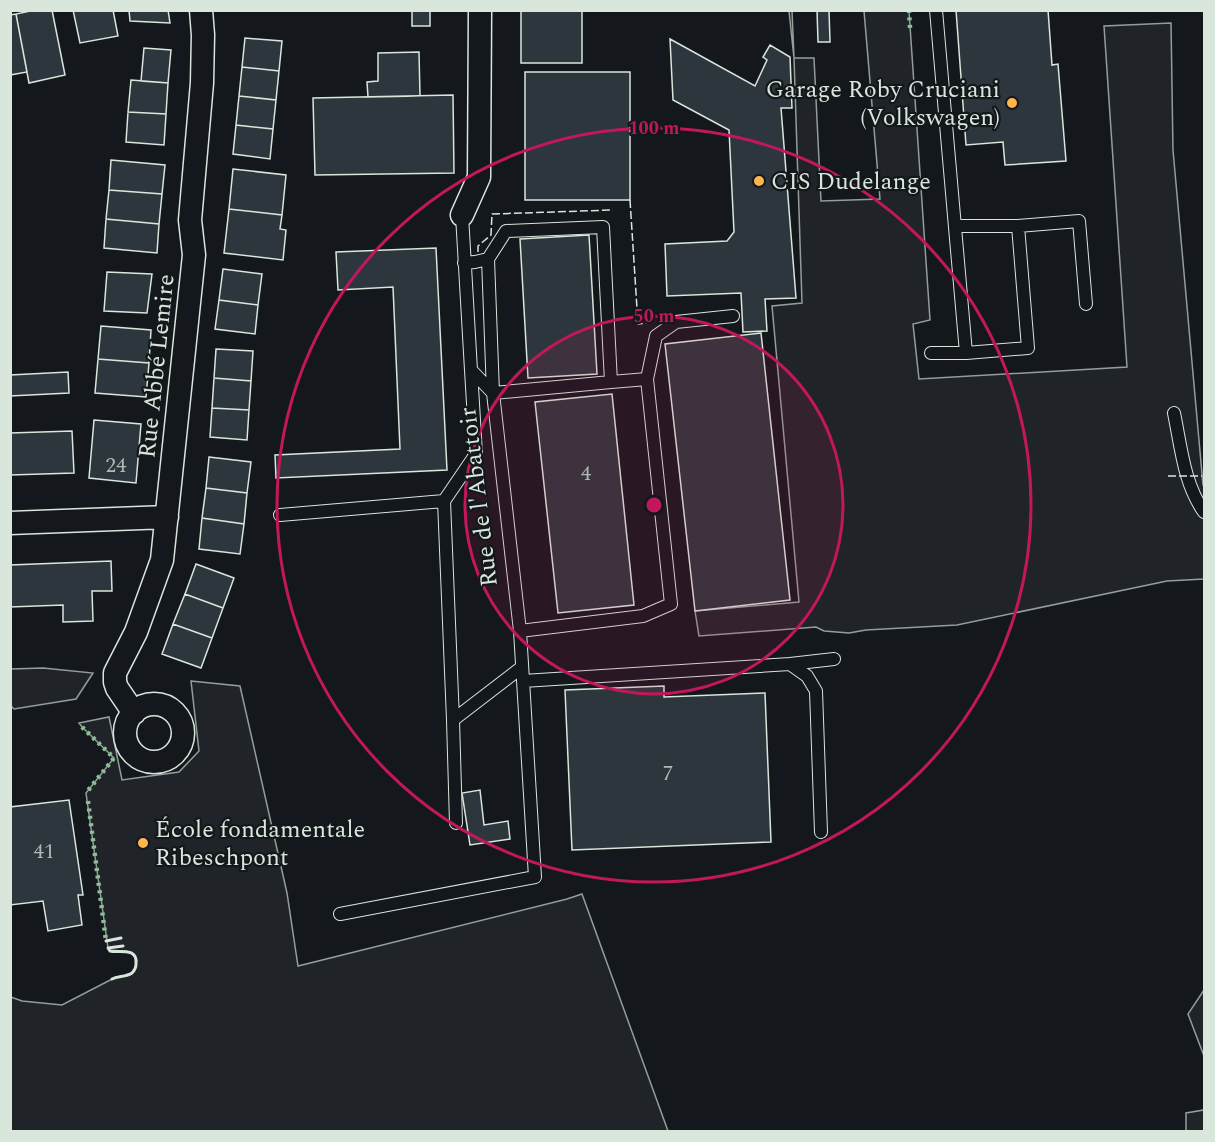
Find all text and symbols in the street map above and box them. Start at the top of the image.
place label: Garage Roby Cruciani (Volkswagen) [766,72,1000,136]
marker: Garage Roby Cruciani (Volkswagen) [1005,96,1019,110]
text: 100 m [628,115,680,142]
place label: CIS Dudelange [771,164,931,200]
marker: CIS Dudelange [752,174,766,188]
street label: Rue Abbé Lemire [129,272,185,460]
text: 50 m [634,303,674,330]
street label: Rue de l'Abattoir [450,405,508,589]
house number: 24 [106,450,127,482]
house number: 4 [581,458,592,490]
centre of rings [644,495,664,515]
house number: 7 [663,758,673,790]
place label: École fondamentale Ribeschpont [155,812,365,876]
house number: 41 [34,836,55,868]
marker: École fondamentale Ribeschpont [136,836,150,850]

